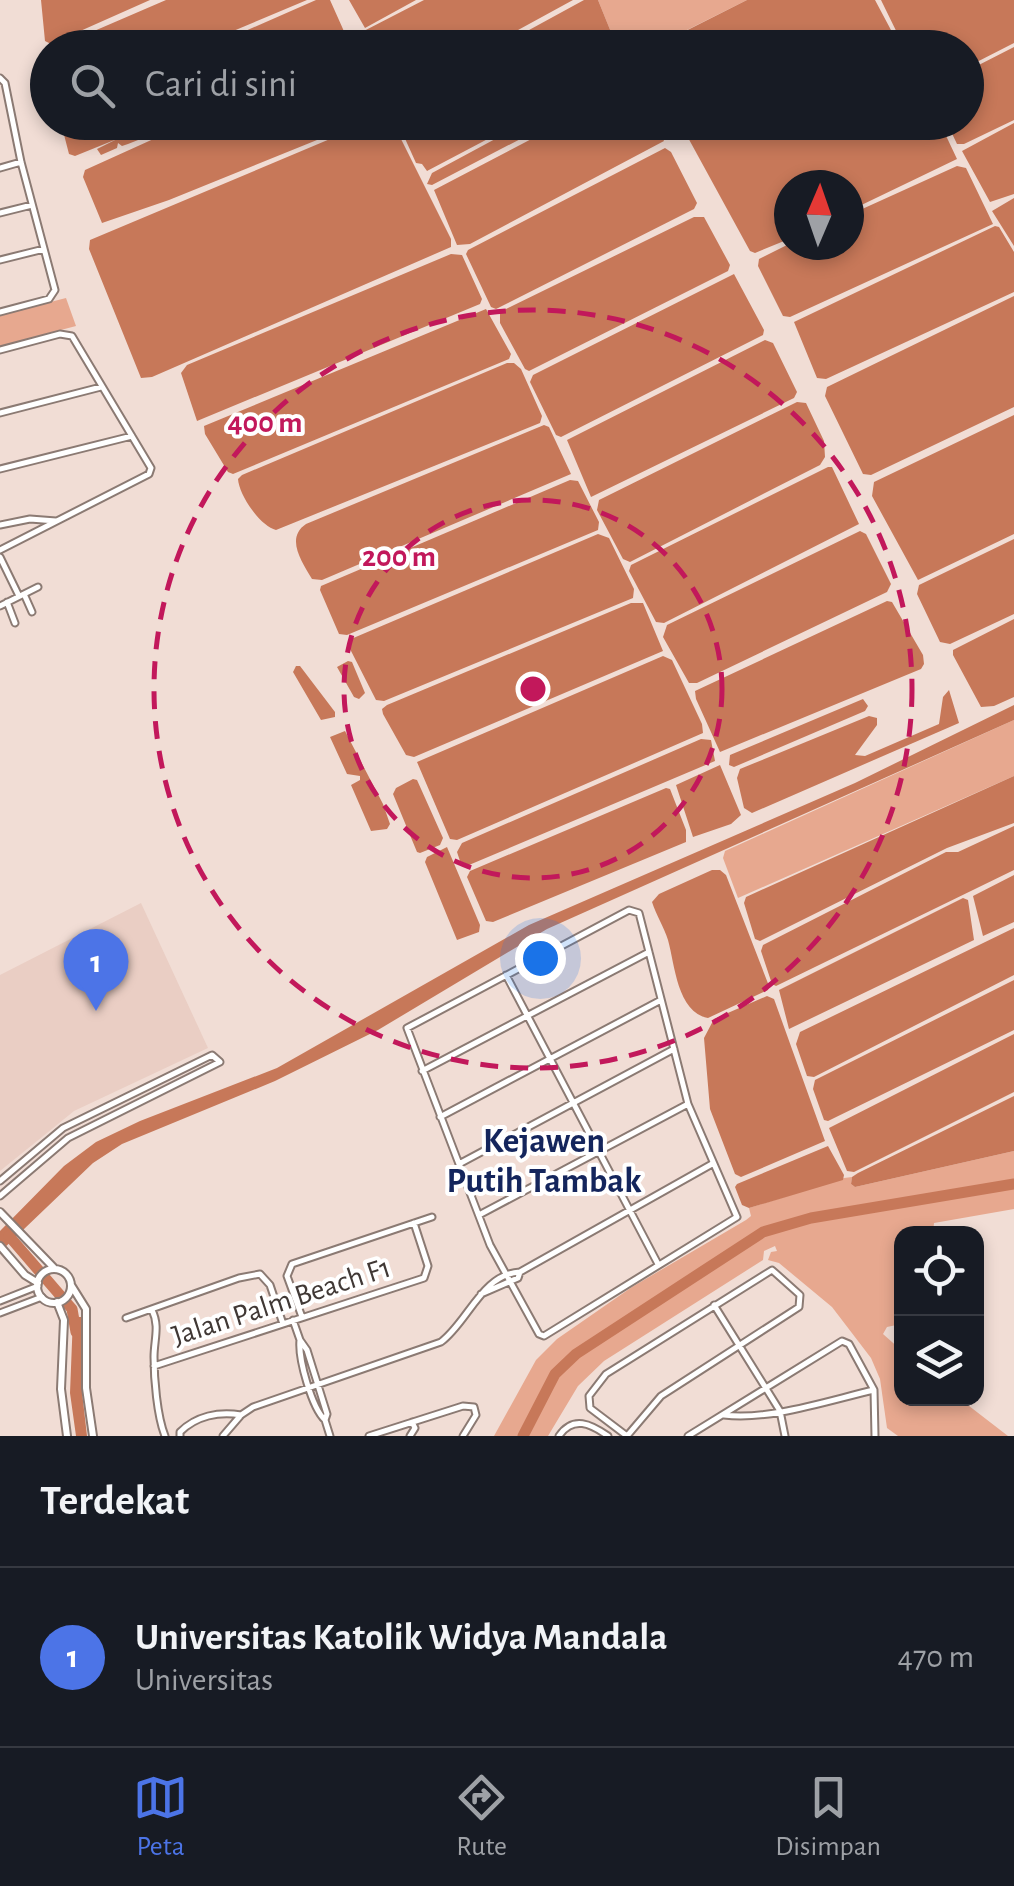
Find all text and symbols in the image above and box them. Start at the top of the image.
search box [30,30,984,140]
icon: search [65,58,120,113]
text: Cari di sini [145,66,297,104]
north arrow [774,170,864,260]
text: 400 m [227,408,303,438]
text: 200 m [362,542,436,572]
centre of rings [515,671,551,707]
pin: 1 [64,928,128,1011]
your location [515,933,566,984]
district label: Kejawen Putih Tambak [446,1124,642,1199]
map controls [894,1226,984,1406]
button: locate [894,1226,984,1316]
street label: Jalan Palm Beach F1 [168,1252,394,1351]
button: layers [894,1316,984,1406]
text: Terdekat [40,1480,189,1522]
text: Universitas Katolik Widya Mandala [135,1619,667,1657]
text: 1 [67,1641,78,1673]
text: 470 m [897,1641,974,1673]
text: Universitas [135,1664,273,1696]
tab: Peta [133,1770,188,1864]
tab: Rute [454,1770,509,1864]
tab: Disimpan [775,1770,881,1864]

